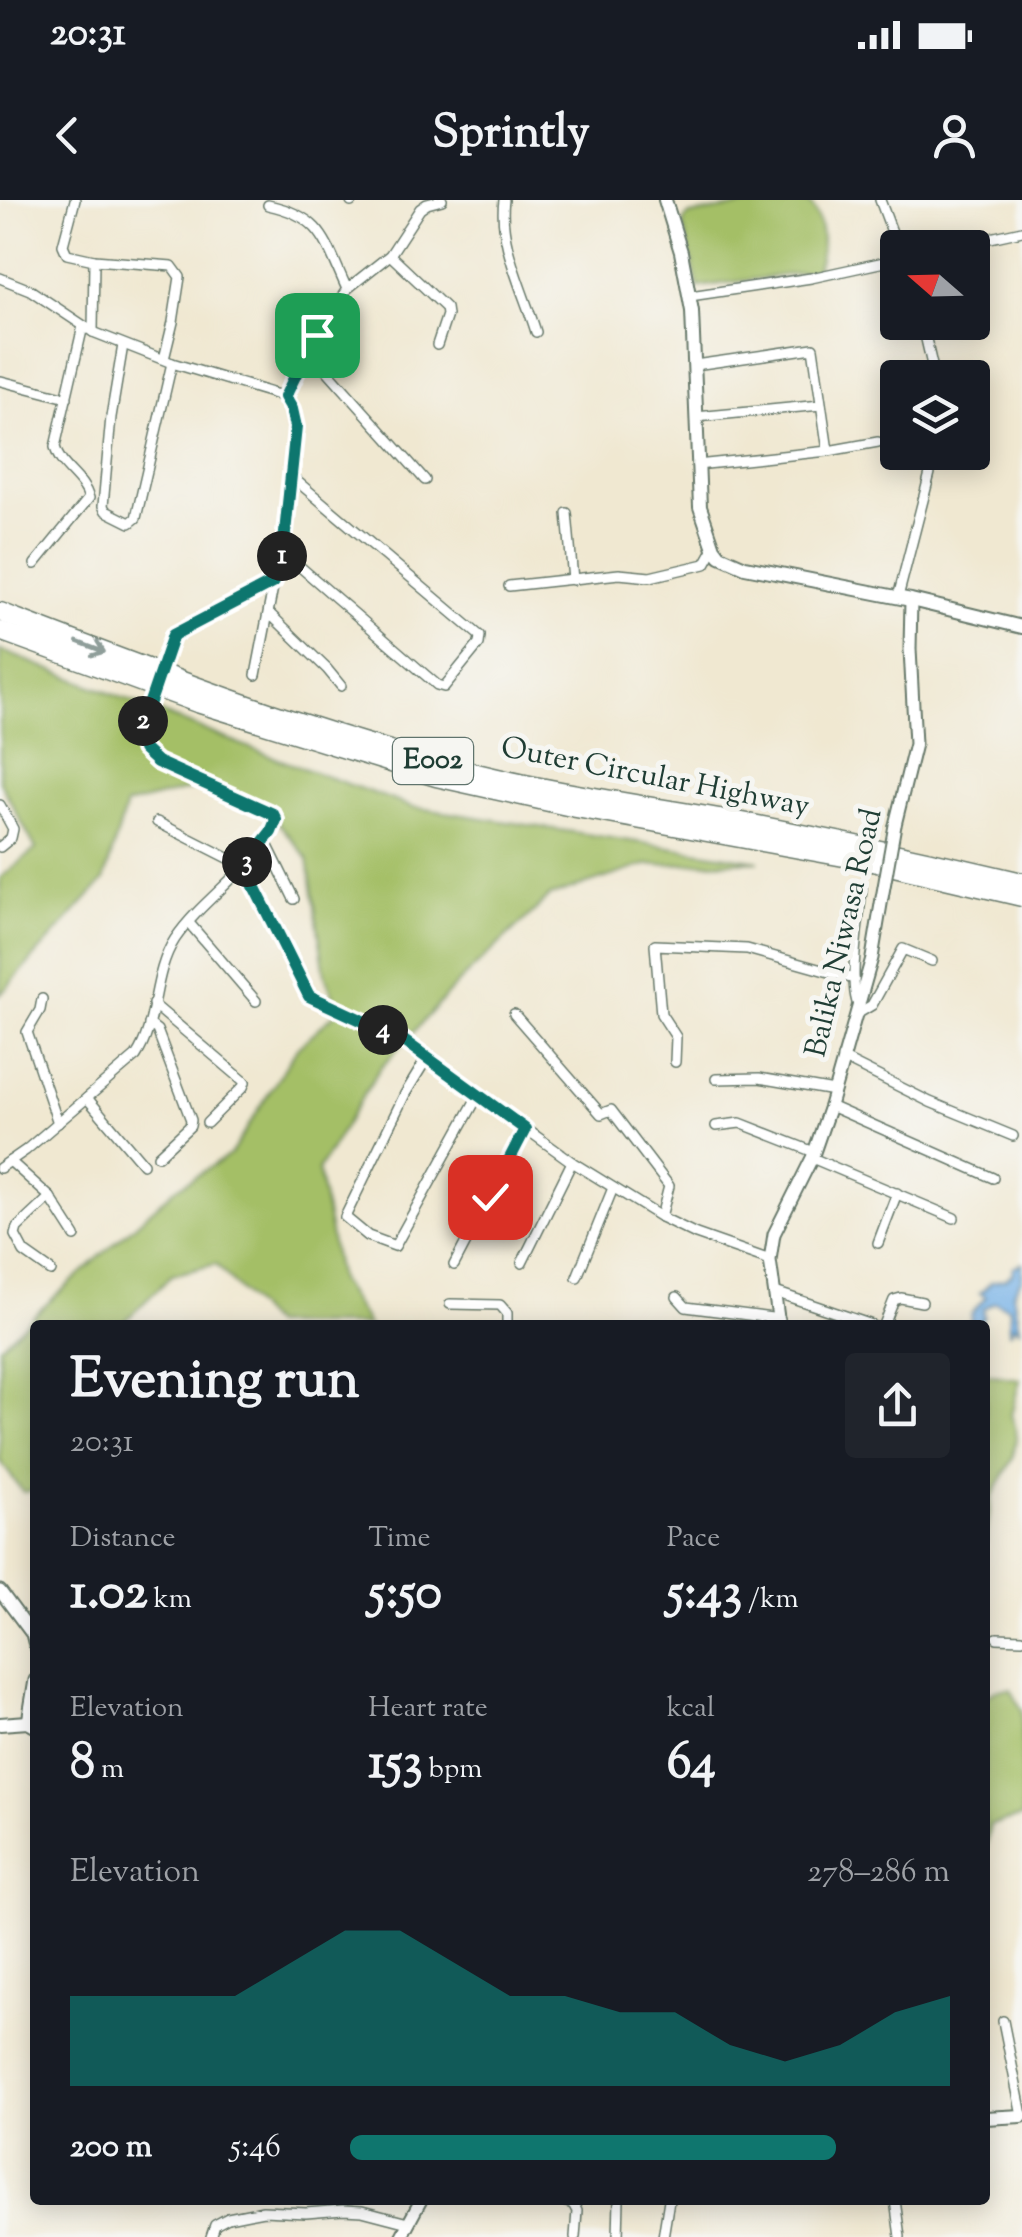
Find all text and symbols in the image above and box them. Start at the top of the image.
text: 20:31 [50,8,126,62]
text: Sprintly [432,103,590,168]
icon: back [40,108,95,163]
icon: person [927,108,982,163]
north arrow [880,230,990,340]
map controls [880,230,990,470]
pin [275,293,360,378]
icon: arrive [290,308,345,363]
button: layers [880,360,990,470]
pin: 1 [257,531,307,581]
text: 1 [277,536,287,576]
one-way arrow [75,639,106,657]
pin: 2 [118,696,168,746]
text: 2 [136,701,150,741]
street label: Outer Circular Highway [497,727,813,829]
road number: E002 [393,738,473,784]
street label: Balika Niwasa Road [795,804,895,1062]
pin: 3 [222,837,272,887]
text: 3 [241,842,253,882]
pin: 4 [358,1005,408,1055]
text: 4 [376,1010,390,1050]
pin [448,1155,533,1240]
icon: check [463,1170,518,1225]
text: Evening run [70,1343,359,1422]
button: share [845,1353,950,1458]
text: 20:31 [70,1420,134,1466]
text: Distance [70,1519,176,1559]
text: Time [368,1519,431,1559]
text: Pace [667,1519,720,1559]
text: 1.02 [70,1559,148,1631]
text: 5:50 [368,1559,442,1631]
text: 5:43 [667,1559,742,1631]
text: km [148,1580,192,1620]
text: /km [742,1580,799,1620]
text: Elevation [70,1689,184,1729]
text: Heart rate [368,1689,488,1729]
text: kcal [667,1689,715,1729]
text: 8 [70,1729,95,1801]
text: 153 [368,1729,423,1801]
text: 64 [667,1729,716,1801]
text: m [95,1750,124,1790]
text: bpm [423,1750,482,1790]
text: Elevation [70,1850,200,1896]
text: 278–286 m [807,1850,950,1896]
text: 200 m [70,2125,152,2171]
text: 5:46 [230,2125,281,2171]

